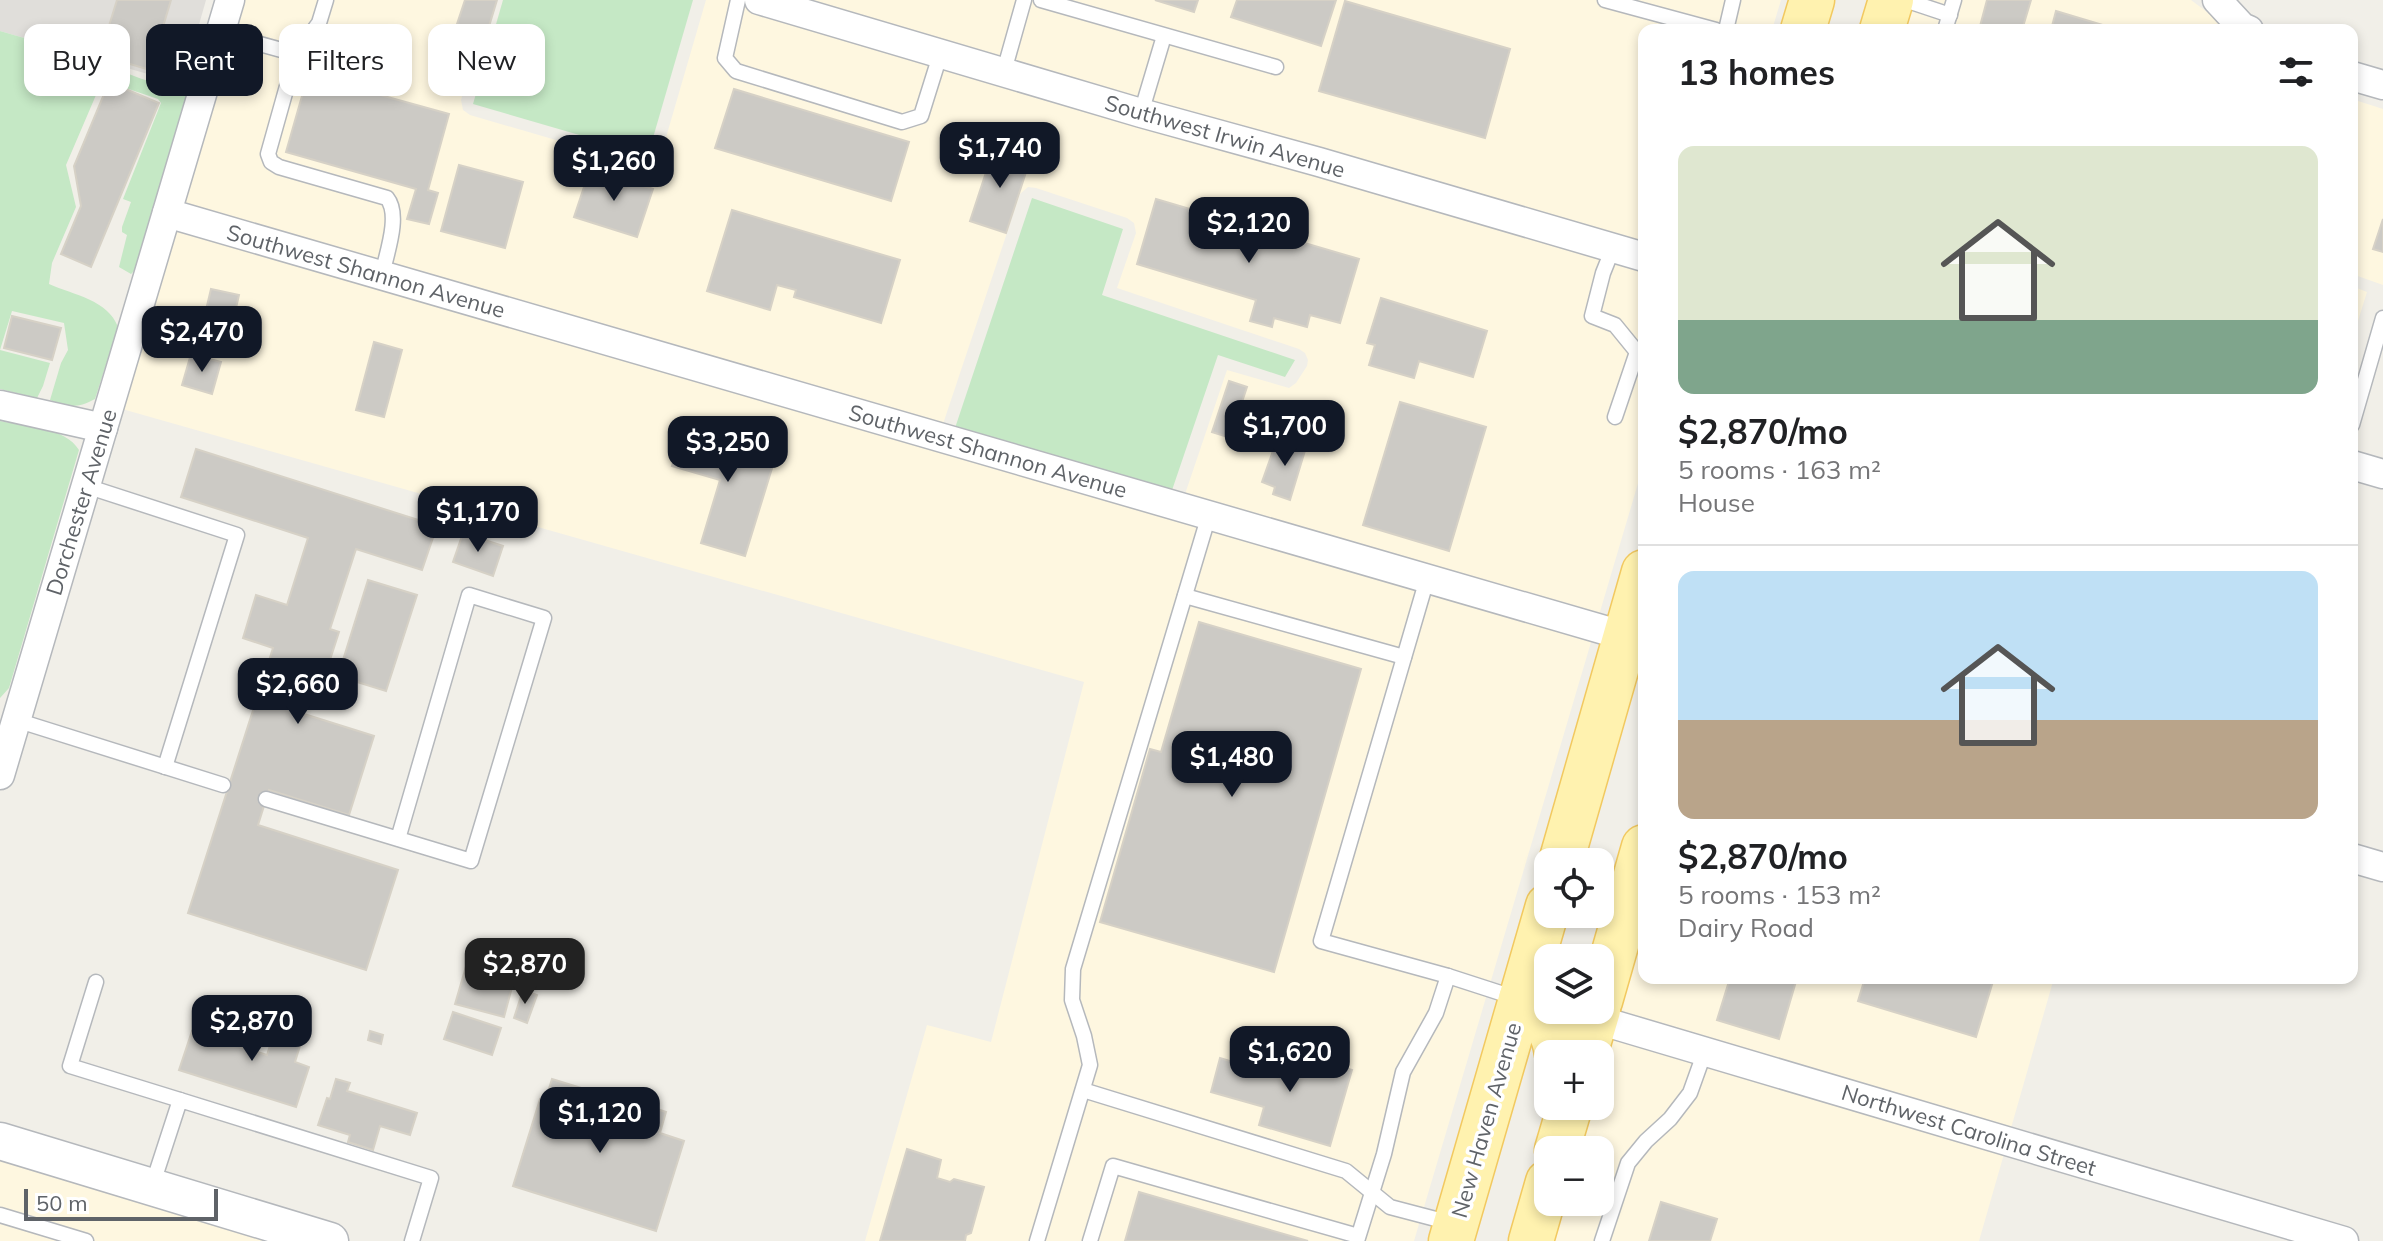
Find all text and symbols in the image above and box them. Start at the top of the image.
chip: Buy [24,24,130,96]
chip: Rent [146,24,263,96]
chip: Filters [279,24,412,96]
chip: New [428,24,545,96]
icon: filters [2274,50,2318,94]
text: 13 homes [1678,51,1835,94]
street label: Southwest Irwin Avenue [1102,88,1348,184]
pin: $1,740 [935,122,1065,190]
text: $1,740 [958,131,1042,164]
pin: $1,260 [549,135,679,203]
text: $1,260 [572,144,656,177]
pin: $2,120 [1184,197,1314,265]
icon: home [1926,198,2070,342]
text: $2,120 [1207,206,1291,239]
street label: Southwest Shannon Avenue [224,218,508,324]
pin: $2,470 [137,306,267,374]
text: $2,470 [160,315,244,348]
street label: Southwest Shannon Avenue [846,398,1130,504]
pin: $1,700 [1220,400,1350,468]
street label: Dorchester Avenue [39,405,123,599]
text: $1,700 [1243,409,1327,442]
text: $2,870/mo [1678,410,1848,453]
pin: $3,250 [663,416,793,484]
text: $3,250 [686,425,770,458]
text: 5 rooms · 163 m² [1678,453,1881,486]
pin: $1,170 [413,486,543,554]
text: House [1678,486,1755,519]
text: $1,170 [436,495,520,528]
icon: home [1926,623,2070,767]
pin: $2,660 [233,658,363,726]
text: $2,660 [256,667,340,700]
pin: $1,480 [1167,731,1297,799]
text: $1,480 [1190,740,1274,773]
text: $2,870/mo [1678,835,1848,878]
map controls [1534,848,1614,1216]
button: locate [1534,848,1614,928]
text: 5 rooms · 153 m² [1678,878,1881,911]
text: Dairy Road [1678,911,1814,944]
pin: $2,870 [460,938,590,1006]
button: layers [1534,944,1614,1024]
text: $2,870 [483,947,567,980]
pin: $2,870 [187,995,317,1063]
text: $2,870 [210,1004,294,1037]
street label: New Haven Avenue [1445,1019,1527,1221]
pin: $1,620 [1225,1026,1355,1094]
text: $1,620 [1248,1035,1332,1068]
button: + [1534,1040,1614,1120]
street label: Northwest Carolina Street [1838,1078,2100,1182]
pin: $1,120 [535,1087,665,1155]
text: $1,120 [558,1096,642,1129]
button: − [1534,1136,1614,1216]
scale bar [24,1185,218,1221]
text: 50 m [36,1189,87,1217]

